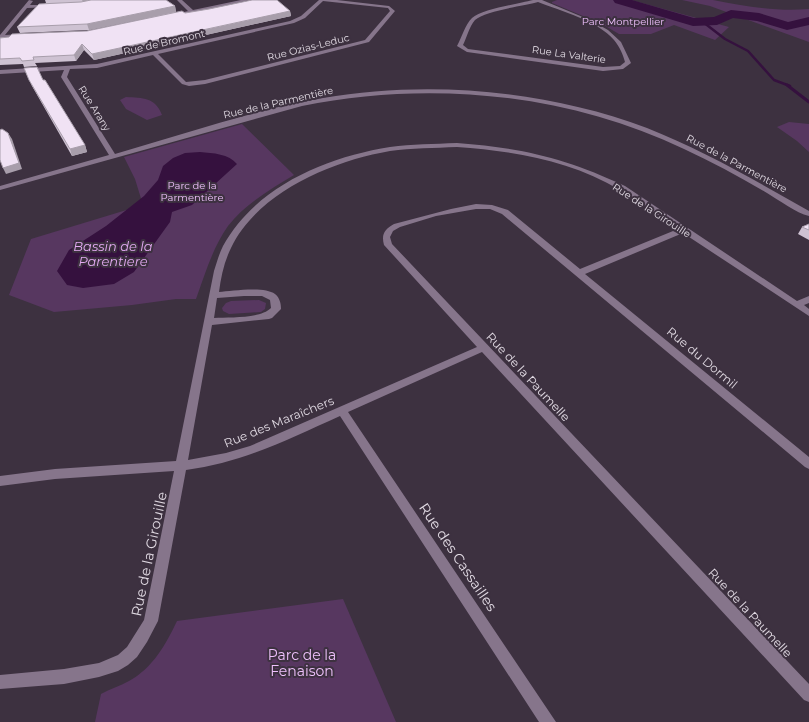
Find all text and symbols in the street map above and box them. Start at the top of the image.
park label: Parc Montpellier [582,15,664,28]
street label: Rue de Bromont [122,27,206,58]
street label: Rue Ozias-Leduc [266,31,351,64]
street label: Rue La Valterie [531,43,607,66]
street label: Rue Arany [75,83,114,134]
street label: Rue de la Parmentière [222,84,334,121]
street label: Rue de la Parmentière [684,131,789,196]
park label: Parc de la Parmentière [161,179,224,204]
street label: Rue de la Girouille [610,180,693,241]
water label: Bassin de la Parentiere [73,238,153,269]
street label: Rue du Dormil [664,324,741,392]
street label: Rue de la Paumelle [483,329,574,424]
street label: Rue des Maraîchers [222,393,336,450]
street label: Rue de la Girouille [127,490,171,618]
street label: Rue des Cassailles [415,499,501,615]
street label: Rue de la Paumelle [705,565,796,660]
park label: Parc de la Fenaison [268,646,336,680]

